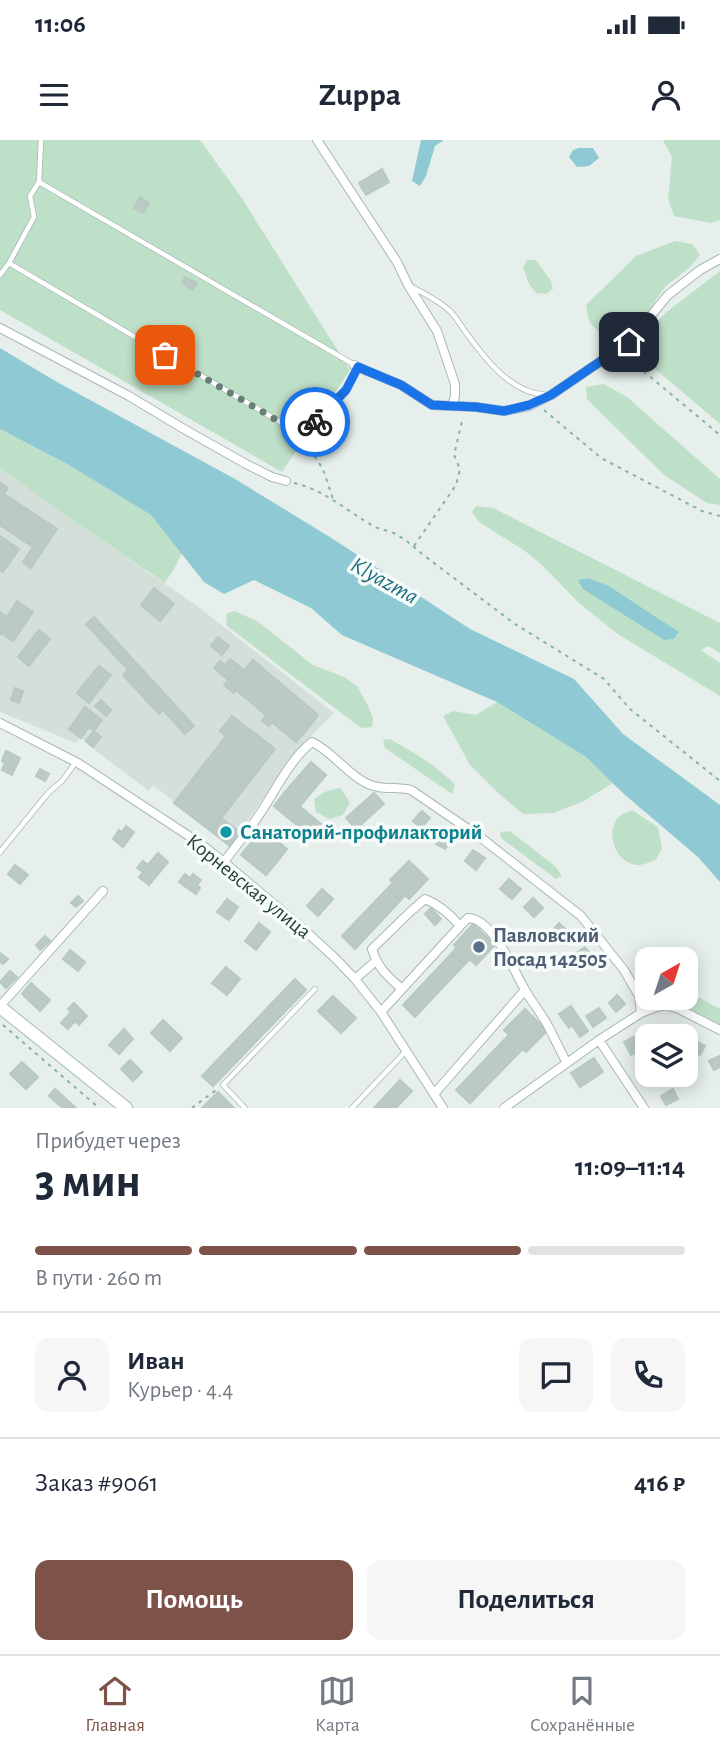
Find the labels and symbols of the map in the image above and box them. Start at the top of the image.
pin [599,312,659,372]
pin [135,325,195,385]
courier [280,387,350,457]
water label: Klyazma [347,554,422,609]
place label: Санаторий-профилакторий [240,822,482,843]
marker: Санаторий-профилакторий [218,824,234,840]
street label: Корневская улица [183,830,315,943]
place label: Павловский Посад 142505 [493,925,607,970]
marker: Павловский Посад 142505 [471,939,487,955]
north arrow [635,947,698,1010]

